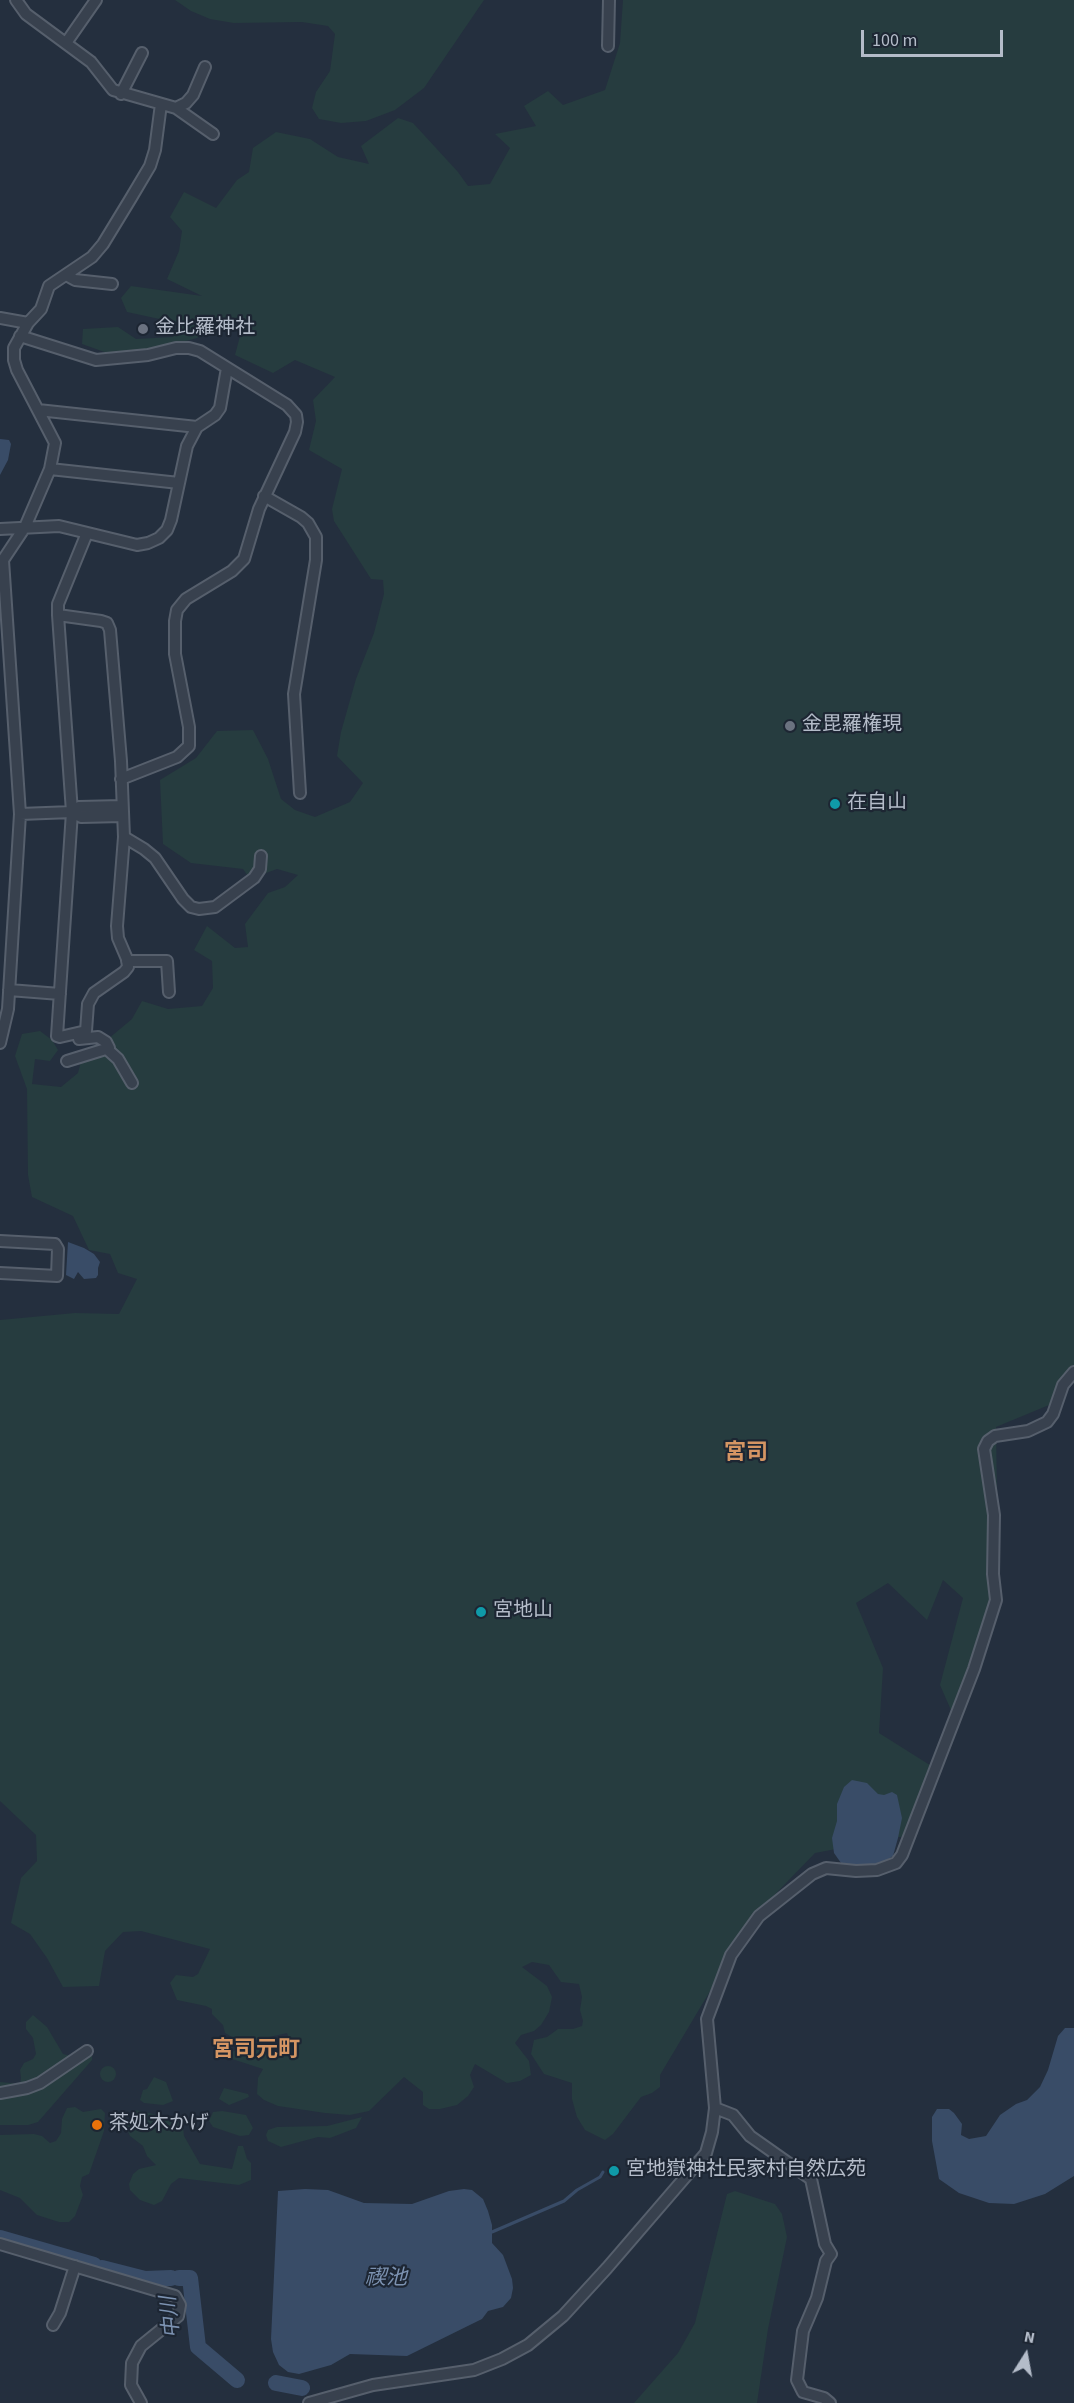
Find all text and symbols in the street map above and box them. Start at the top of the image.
scale bar [864,18,1006,56]
text: 100 m [872,28,917,53]
place label: 金比羅神社 [155,317,255,341]
marker: 金比羅神社 [136,322,150,336]
place label: 金毘羅権現 [802,714,902,738]
marker: 金毘羅権現 [783,719,797,733]
place label: 在自山 [847,792,907,816]
marker: 在自山 [828,797,842,811]
district label: 宮司 [724,1441,768,1467]
place label: 宮地山 [493,1600,553,1624]
marker: 宮地山 [474,1605,488,1619]
district label: 宮司元町 [212,2038,300,2064]
place label: 茶処木かげ [109,2113,209,2137]
marker: 茶処木かげ [90,2118,104,2132]
place label: 宮地嶽神社民家村自然広苑 [626,2159,866,2183]
marker: 宮地嶽神社民家村自然広苑 [607,2164,621,2178]
water label: 禊池 [365,2266,407,2292]
water label: 中川 [157,2295,187,2339]
north arrow [996,2325,1056,2385]
text: N [1022,2326,1037,2349]

